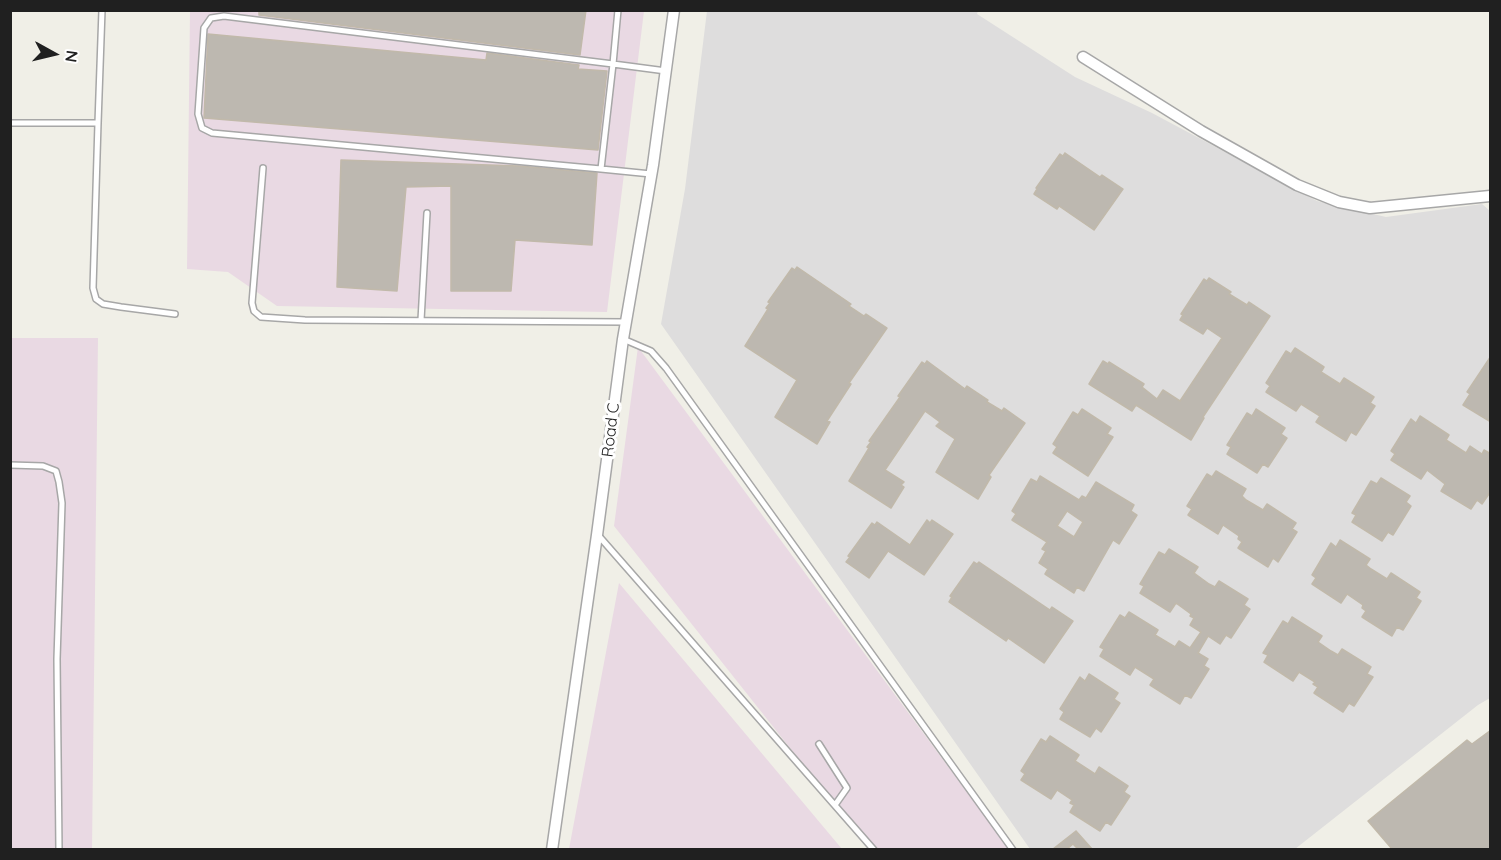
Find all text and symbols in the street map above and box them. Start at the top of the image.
north arrow [24,24,84,84]
text: N [61,49,83,64]
street label: Road C [598,402,624,458]

